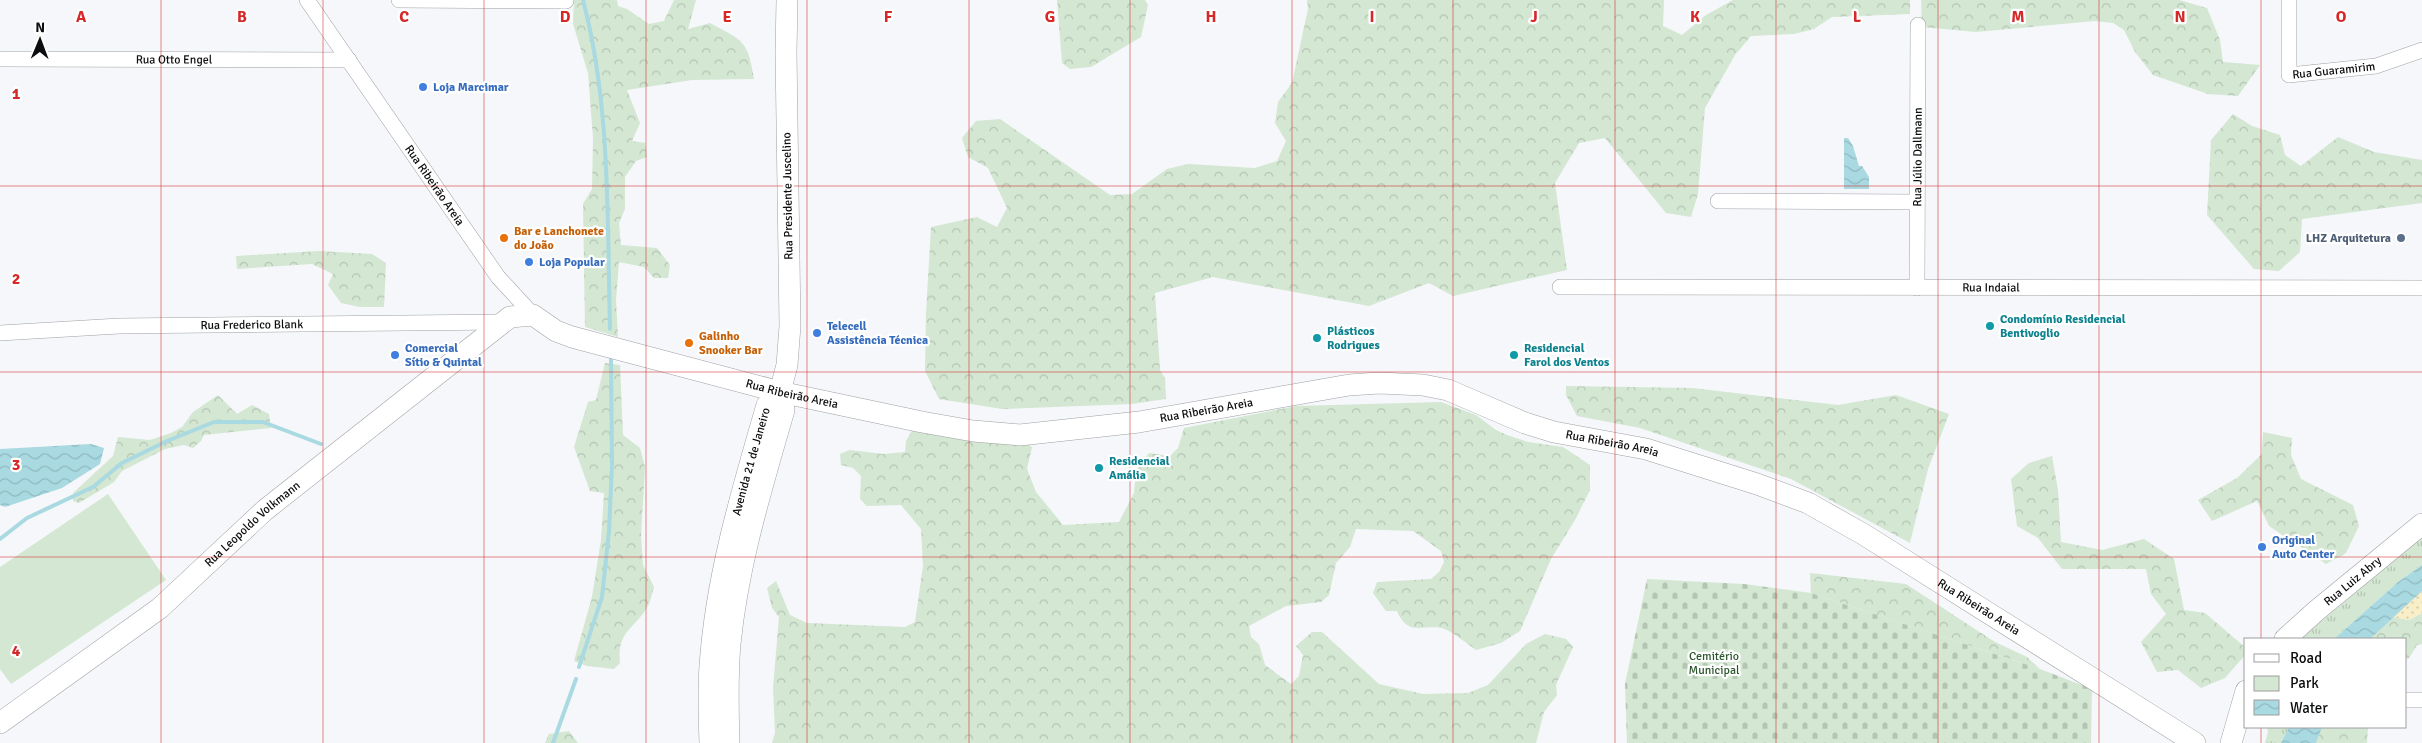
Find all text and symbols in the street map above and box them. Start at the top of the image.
text: A [76,7,87,27]
text: B [237,7,247,27]
text: C [399,7,409,27]
text: D [560,7,571,27]
text: E [722,7,732,27]
text: F [884,7,893,27]
text: G [1045,7,1055,27]
text: H [1206,7,1216,27]
text: I [1369,7,1375,27]
text: J [1530,7,1538,27]
text: K [1690,7,1700,27]
text: L [1853,7,1862,27]
text: M [2011,7,2025,27]
text: N [2174,7,2186,27]
text: O [2336,7,2347,27]
north arrow [15,15,65,65]
text: N [35,19,45,36]
street label: Rua Otto Engel [136,52,213,67]
street label: Rua Guaramirim [2292,59,2376,82]
place label: Loja Marcimar [433,80,509,95]
marker: Loja Marcimar [417,81,429,93]
text: 1 [12,84,21,104]
street label: Rua Júlio Dallmann [1910,107,1925,207]
street label: Rua Presidente Juscelino [779,132,797,260]
street label: Rua Ribeirão Areia [402,142,468,228]
place label: Bar e Lanchonete do João [514,224,604,253]
place label: LHZ Arquitetura [2306,231,2391,246]
marker: Bar e Lanchonete do João [498,232,510,244]
marker: LHZ Arquitetura [2395,232,2407,244]
place label: Loja Popular [539,255,605,270]
marker: Loja Popular [523,256,535,268]
text: 2 [12,269,20,289]
street label: Rua Indaial [1962,280,2020,295]
place label: Condomínio Residencial Bentivoglio [2000,312,2126,341]
street label: Rua Frederico Blank [200,317,303,333]
place label: Telecell Assistência Técnica [827,319,928,348]
marker: Condomínio Residencial Bentivoglio [1984,320,1996,332]
place label: Plásticos Rodrigues [1327,324,1380,353]
marker: Telecell Assistência Técnica [811,327,823,339]
place label: Galinho Snooker Bar [699,329,763,358]
marker: Plásticos Rodrigues [1311,332,1323,344]
marker: Galinho Snooker Bar [683,337,695,349]
place label: Comercial Sítio & Quintal [405,341,482,370]
place label: Residencial Farol dos Ventos [1524,341,1610,370]
marker: Comercial Sítio & Quintal [389,349,401,361]
marker: Residencial Farol dos Ventos [1508,349,1520,361]
street label: Rua Ribeirão Areia [744,376,840,412]
street label: Rua Ribeirão Areia [1158,395,1254,426]
street label: Avenida 21 de Janeiro [729,406,773,517]
street label: Rua Ribeirão Areia [1564,427,1661,460]
place label: Residencial Amália [1109,454,1170,483]
text: 3 [12,455,20,475]
marker: Residencial Amália [1093,462,1105,474]
street label: Rua Leopoldo Volkmann [201,478,303,570]
place label: Original Auto Center [2272,533,2335,562]
marker: Original Auto Center [2256,541,2268,553]
street label: Rua Luiz Abry [2321,553,2385,609]
street label: Rua Ribeirão Areia [1935,575,2023,638]
legend [2244,638,2407,728]
text: 4 [12,641,21,661]
park label: Cemitério Municipal [1688,649,1740,678]
text: Road [2290,649,2322,667]
text: Park [2290,674,2319,692]
text: Water [2290,699,2328,717]

